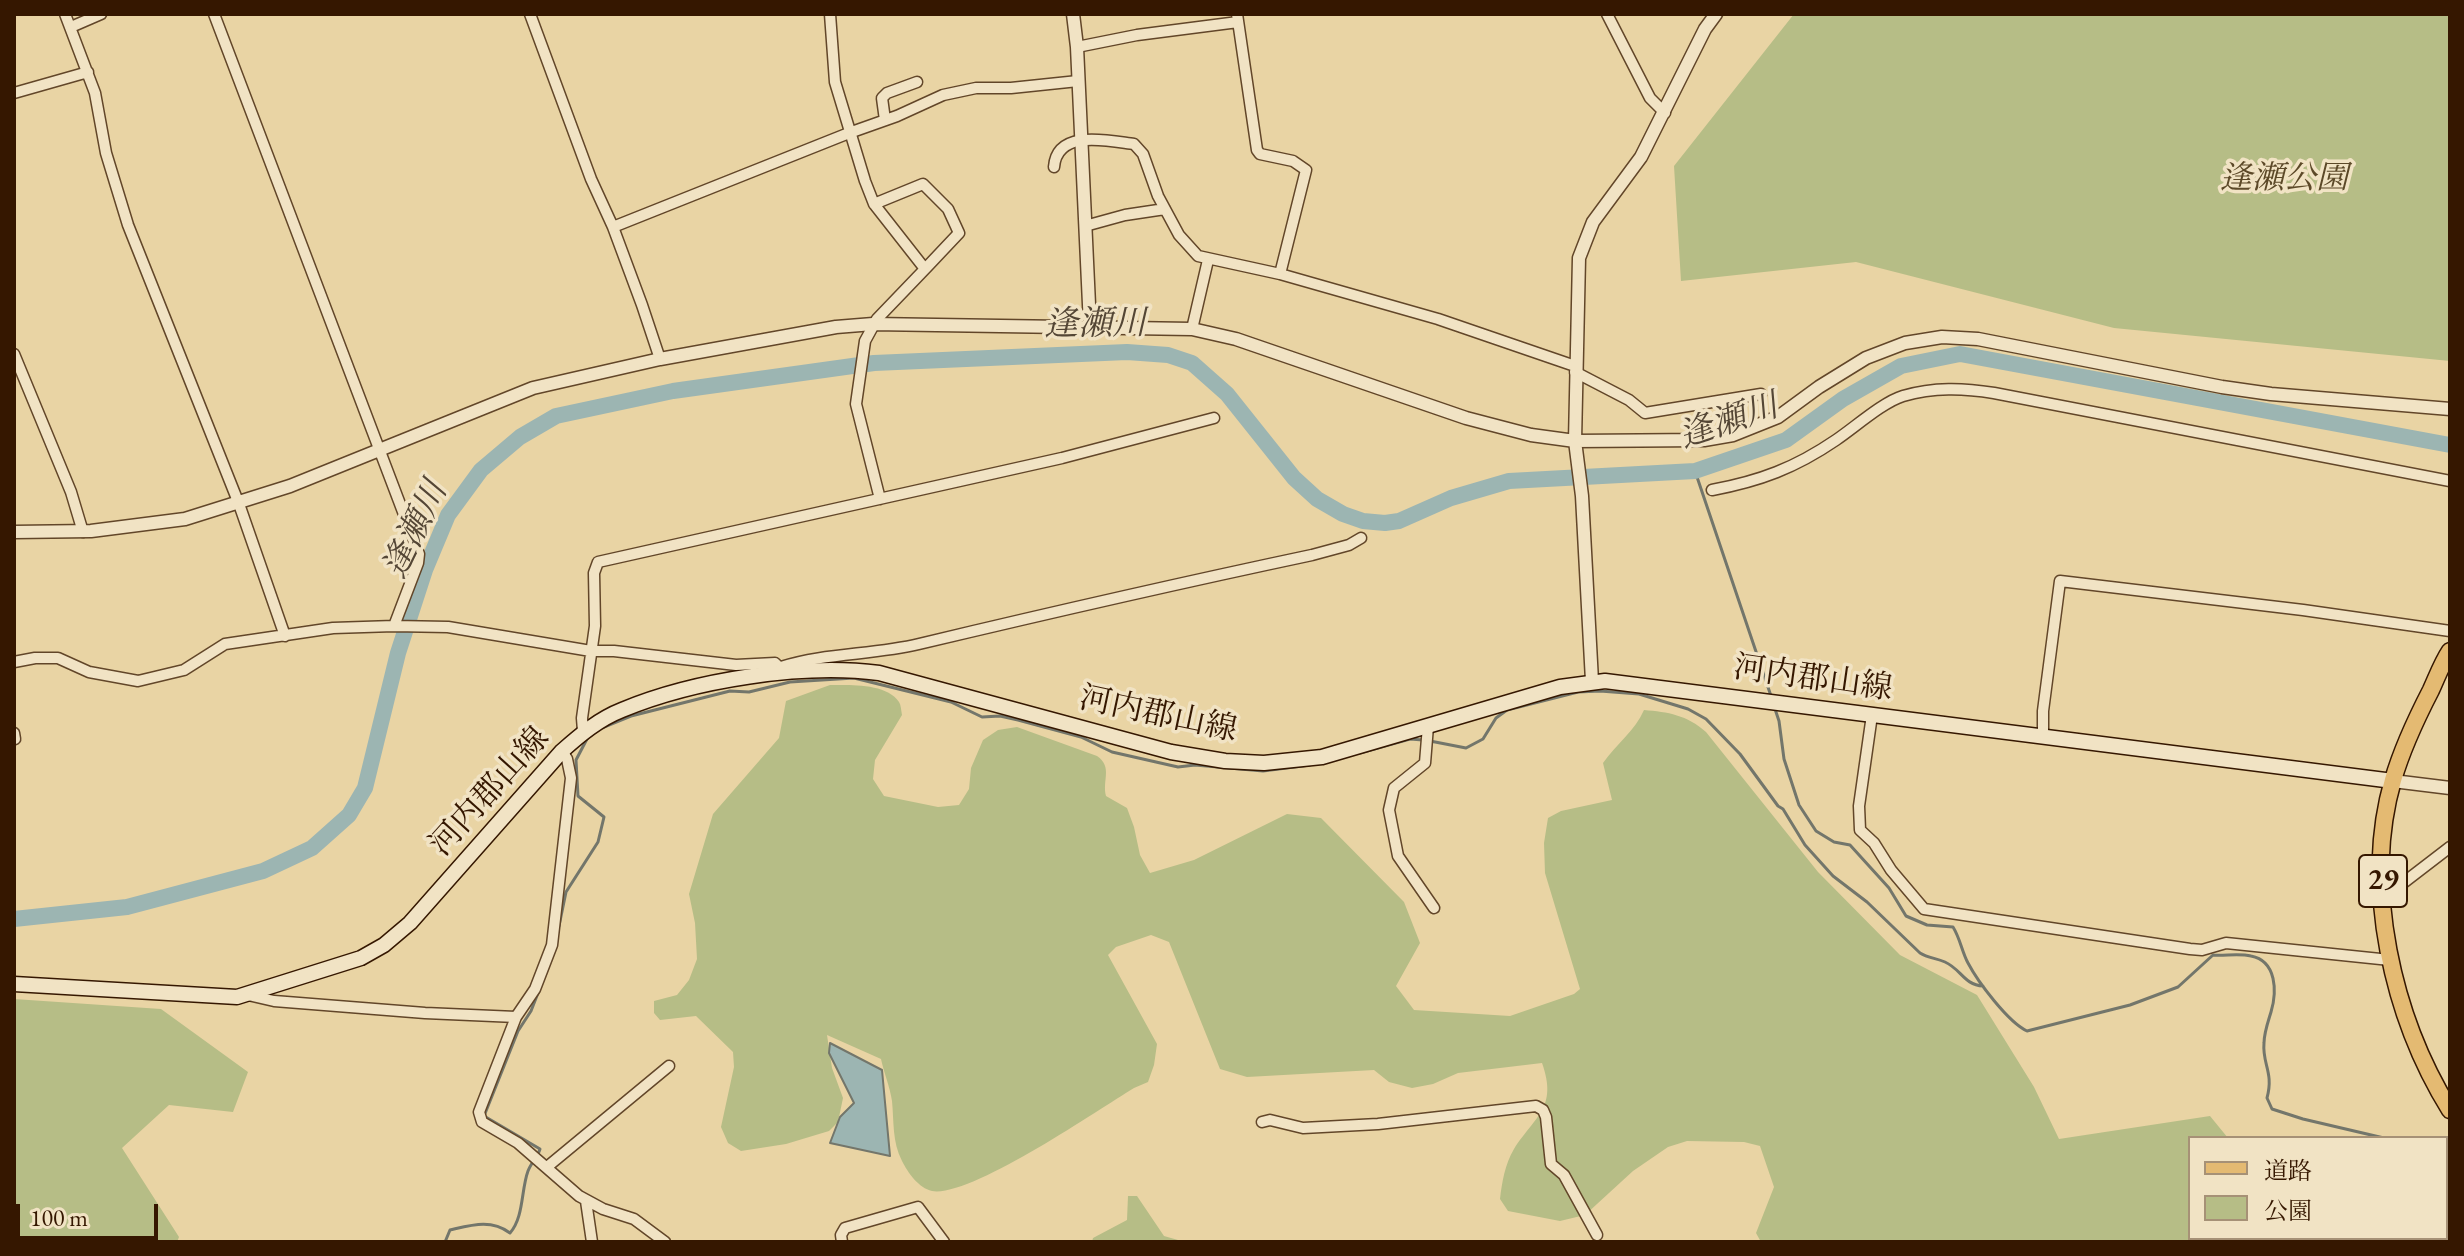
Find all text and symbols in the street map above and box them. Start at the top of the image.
park label: 逢瀬公園 [2220,160,2348,198]
water label: 逢瀬川 [1044,304,1146,346]
water label: 逢瀬川 [1674,386,1784,458]
water label: 逢瀬川 [375,475,457,585]
street label: 河内郡山線 [1731,649,1895,709]
street label: 河内郡山線 [1076,680,1240,750]
street label: 河内郡山線 [422,720,558,864]
road number: 29 [2359,855,2407,907]
legend [2188,1136,2448,1240]
text: 道路 [2264,1155,2312,1186]
scale bar [20,1188,162,1238]
text: 公園 [2264,1195,2312,1226]
text: 100 m [30,1202,88,1233]

